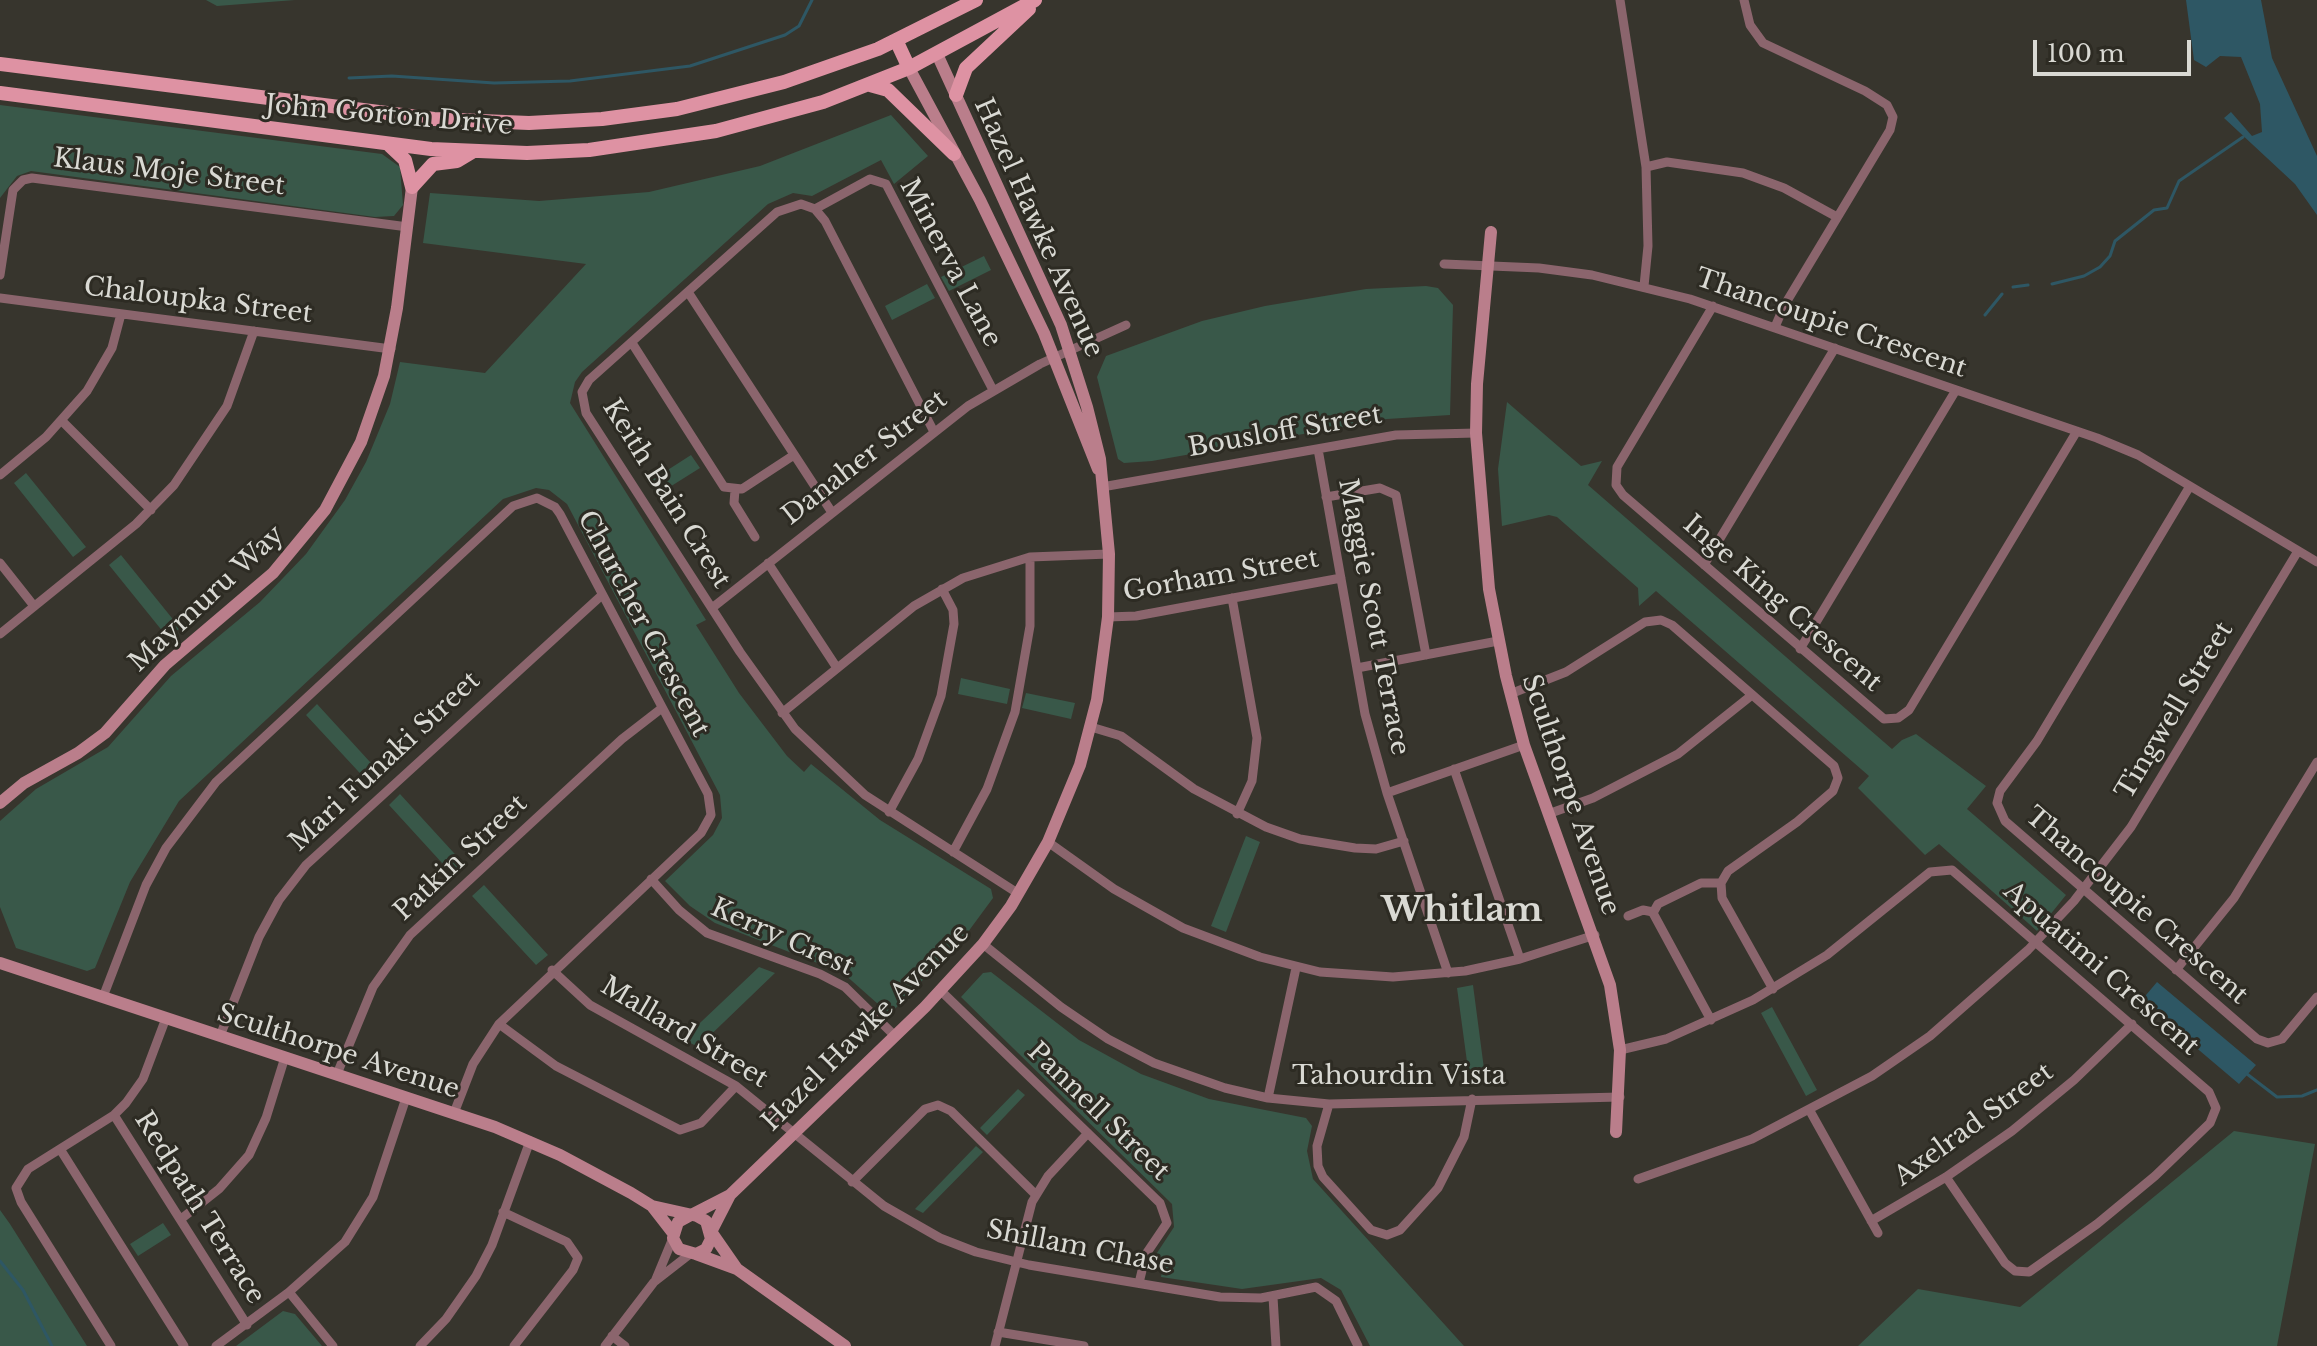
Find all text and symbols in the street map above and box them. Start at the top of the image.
scale bar [2037,24,2195,74]
text: 100 m [2047,39,2125,68]
street label: John Gorton Drive [264,90,514,142]
street label: Hazel Hawke Avenue [967,94,1109,362]
street label: Klaus Moje Street [52,143,286,203]
street label: Minerva Lane [893,174,1007,352]
street label: Thancoupie Crescent [1691,263,1971,385]
street label: Chaloupka Street [82,272,314,330]
street label: Danaher Street [776,384,954,532]
street label: Keith Bain Crest [595,394,737,594]
street label: Bousloff Street [1186,400,1384,464]
street label: Maggie Scott Terrace [1331,476,1415,758]
street label: Churcher Crescent [570,506,716,742]
street label: Inge King Crescent [1676,509,1888,699]
street label: Maymuru Way [123,519,291,679]
street label: Gorham Street [1121,543,1321,609]
street label: Tingwell Street [2110,617,2240,805]
street label: Mari Funaki Street [283,666,487,858]
street label: Sculthorpe Avenue [1514,670,1626,920]
street label: Patkin Street [388,789,534,927]
street label: Thancoupie Crescent [2018,801,2254,1011]
street label: Apuatimi Crescent [1997,876,2205,1062]
district label: Whitlam [1381,891,1543,931]
street label: Kerry Crest [706,893,858,983]
street label: Hazel Hawke Avenue [756,918,976,1138]
street label: Mallard Street [595,971,773,1095]
street label: Sculthorpe Avenue [213,998,463,1106]
street label: Pannell Street [1021,1036,1175,1188]
street label: Axelrad Street [1888,1057,2060,1193]
street label: Tahourdin Vista [1292,1061,1506,1093]
street label: Redpath Terrace [127,1106,271,1310]
street label: Shillam Chase [984,1215,1176,1281]

